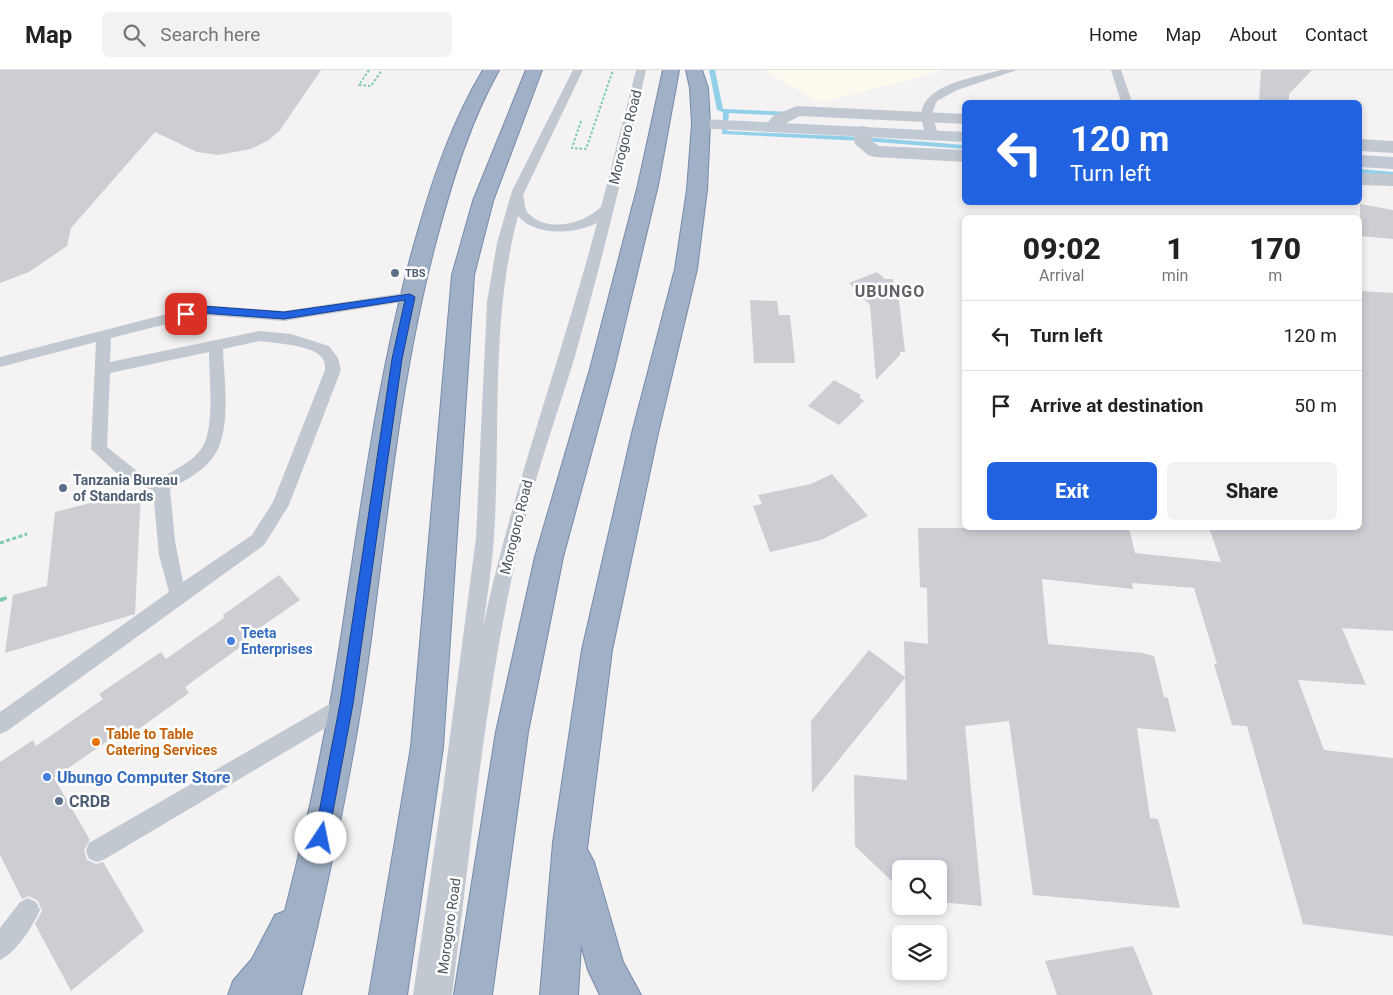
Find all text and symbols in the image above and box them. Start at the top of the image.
search box [102,12,452,57]
text: Map [25,21,72,49]
icon: search [120,21,148,49]
text: Search here [160,23,260,46]
text: Home [1089,24,1138,45]
text: Map [1166,24,1201,45]
text: About [1229,24,1277,45]
text: Contact [1305,24,1368,45]
street label: Morogoro Road [606,88,644,186]
text: 120 m [1070,119,1169,160]
icon: left [987,120,1052,185]
text: Turn left [1070,161,1151,186]
text: 09:02 [1023,231,1101,266]
text: 1 [1166,231,1184,266]
text: 170 [1249,231,1301,266]
text: Arrival [1039,266,1085,285]
text: min [1162,266,1188,285]
text: m [1268,266,1282,285]
marker: TBS [389,267,401,279]
place label: TBS [405,267,426,280]
district label: UBUNGO [855,282,925,301]
pin [165,293,207,335]
icon: arrive [172,300,200,328]
icon: left [987,322,1015,350]
text: Turn left [1030,324,1103,347]
text: 120 m [1284,324,1337,347]
icon: arrive [987,392,1015,420]
text: Arrive at destination [1030,394,1203,417]
text: 50 m [1294,394,1337,417]
button: Exit [987,462,1157,520]
button: Share [1167,462,1337,520]
place label: Tanzania Bureau of Standards [73,472,178,504]
street label: Morogoro Road [497,478,535,576]
marker: Tanzania Bureau of Standards [57,482,69,494]
place label: Teeta Enterprises [241,625,313,657]
marker: Teeta Enterprises [225,635,237,647]
place label: Table to Table Catering Services [106,726,217,758]
marker: Table to Table Catering Services [90,736,102,748]
place label: Ubungo Computer Store [57,768,231,787]
marker: Ubungo Computer Store [41,771,53,783]
place label: CRDB [69,792,110,811]
marker: CRDB [53,795,65,807]
position arrow [294,811,346,863]
map controls [892,860,947,980]
button: search [892,860,947,915]
street label: Morogoro Road [434,877,464,975]
button: layers [892,925,947,980]

